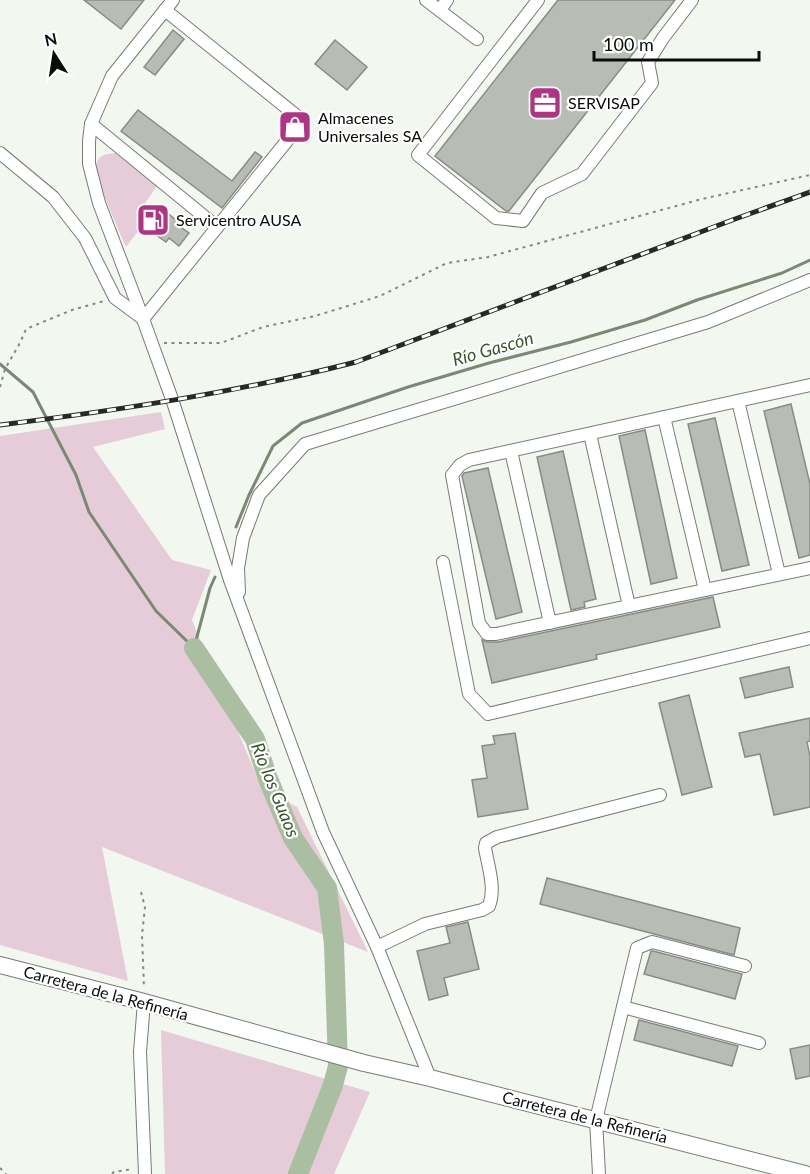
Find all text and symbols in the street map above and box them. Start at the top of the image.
north arrow [24,24,84,84]
scale bar [594,24,759,62]
text: N [43,28,59,49]
text: 100 m [603,33,654,55]
office icon: SERVISAP [527,85,563,121]
place label: SERVISAP [568,93,640,112]
place label: Almacenes Universales SA [318,108,422,145]
shop icon: Almacenes Universales SA [277,109,313,145]
fuel station icon: Servicentro AUSA [135,202,171,238]
place label: Servicentro AUSA [176,210,301,229]
water label: Río Gascón [450,326,536,370]
water label: Río los Guaos [247,739,305,840]
street label: Carretera de la Refinería [22,961,190,1024]
street label: Carretera de la Refinería [501,1087,670,1146]

